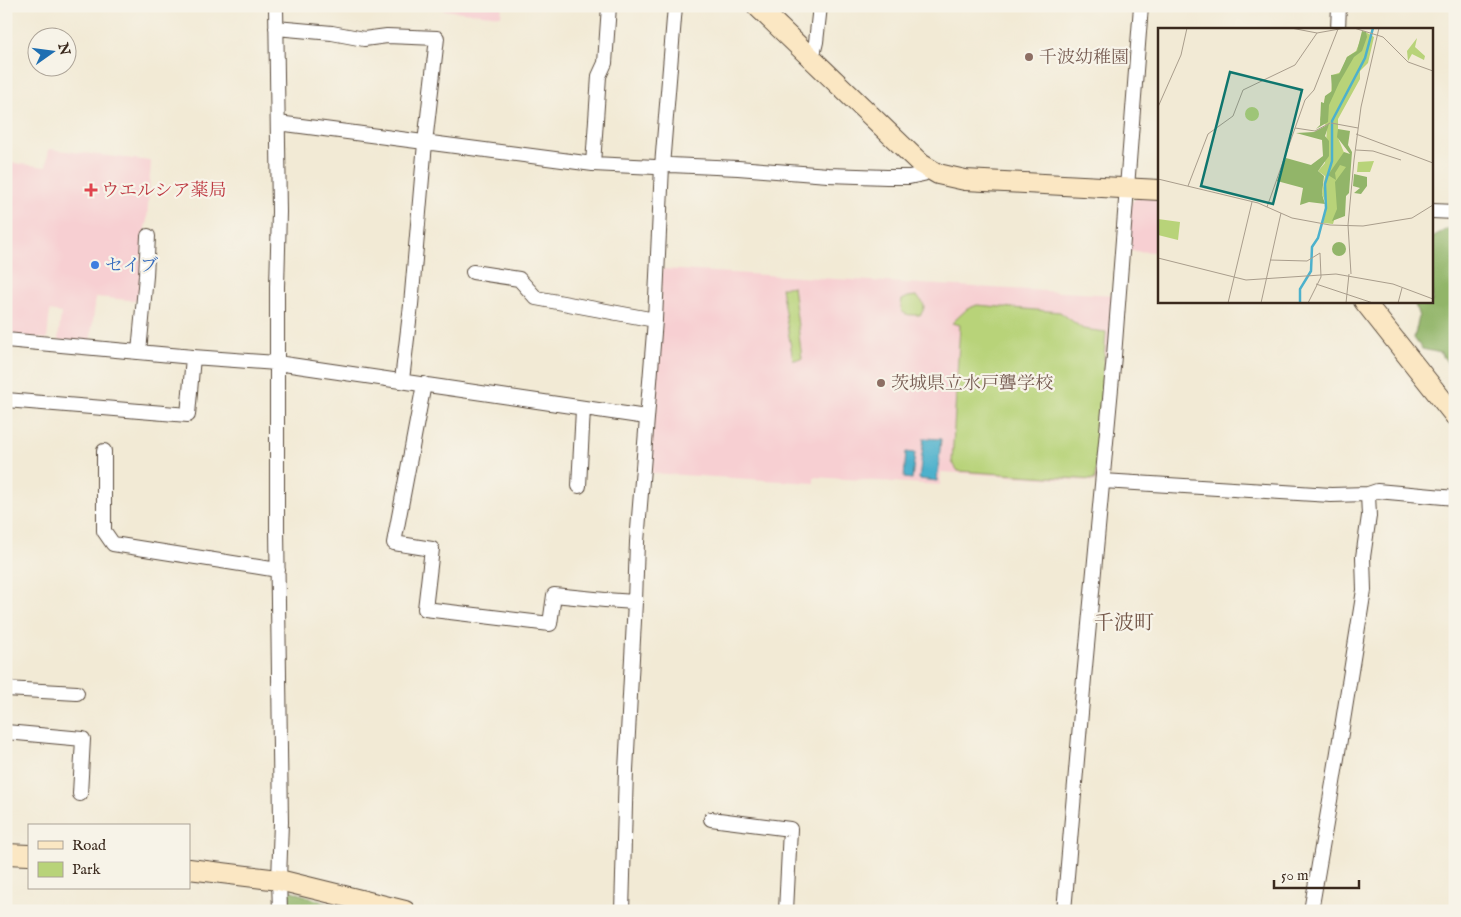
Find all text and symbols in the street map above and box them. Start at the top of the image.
north arrow [28,28,78,78]
inset map [1158,28,1434,302]
text: N [53,40,74,57]
place label: 千波幼稚園 [1039,47,1129,70]
marker: 千波幼稚園 [1023,51,1035,63]
place label: ウエルシア薬局 [101,180,227,203]
marker: ウエルシア薬局 [85,184,97,196]
place label: セイブ [105,255,158,278]
marker: セイブ [89,259,101,271]
place label: 茨城県立水戸聾学校 [891,373,1053,396]
marker: 茨城県立水戸聾学校 [875,377,887,389]
district label: 千波町 [1094,611,1154,636]
legend [28,824,190,890]
text: Road [72,836,107,855]
scale bar [1274,857,1358,889]
text: Park [72,860,102,879]
text: 50 m [1281,866,1309,885]

